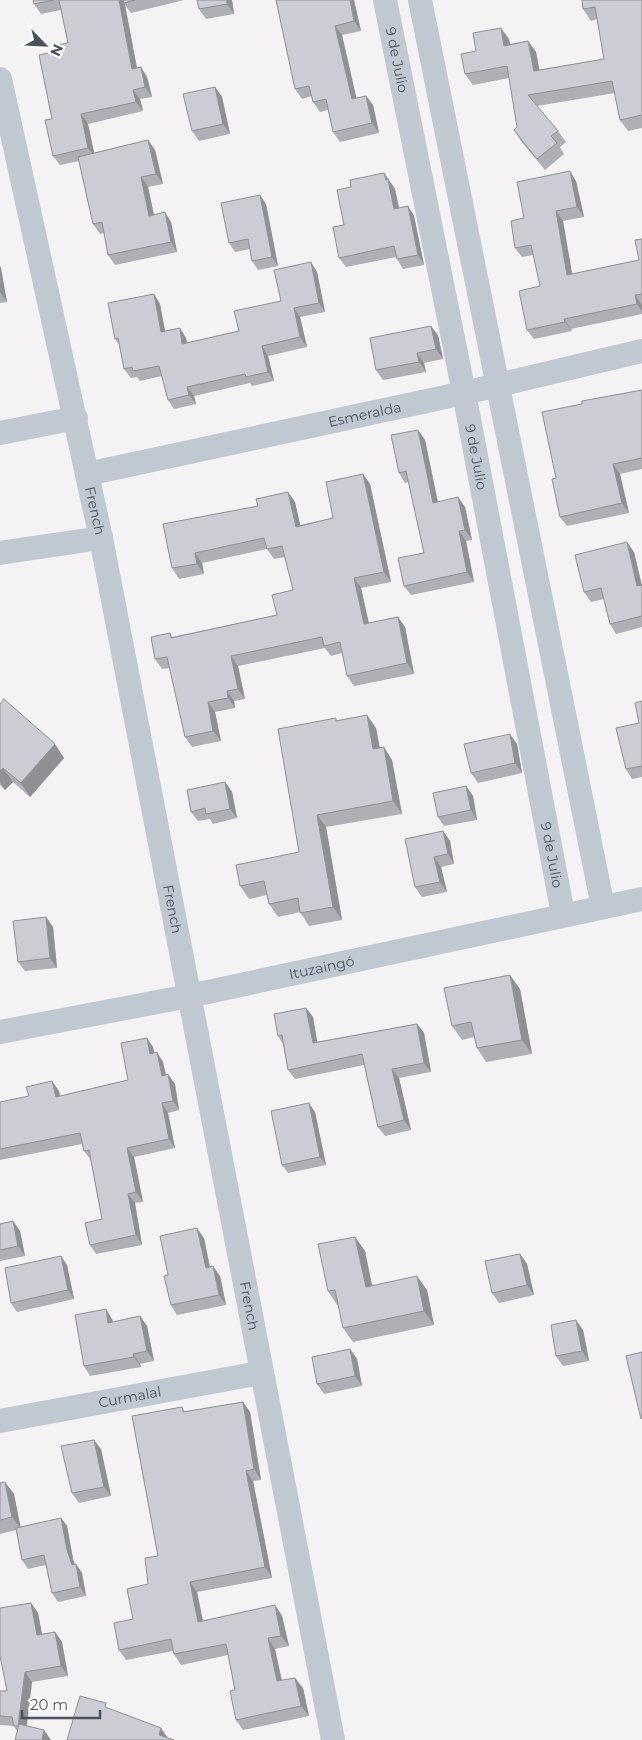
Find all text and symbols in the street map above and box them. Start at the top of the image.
north arrow [20,20,70,70]
street label: 9 de Julio [382,25,412,94]
text: N [46,41,67,59]
street label: Esmeralda [326,398,403,431]
street label: 9 de Julio [461,423,491,492]
street label: French [81,485,109,537]
street label: 9 de Julio [537,820,567,889]
street label: French [159,883,186,935]
street label: Ituzaingó [287,952,356,983]
street label: French [236,1280,263,1332]
street label: Curmalal [97,1382,163,1412]
scale bar [22,1688,100,1720]
text: 20 m [30,1695,68,1714]

